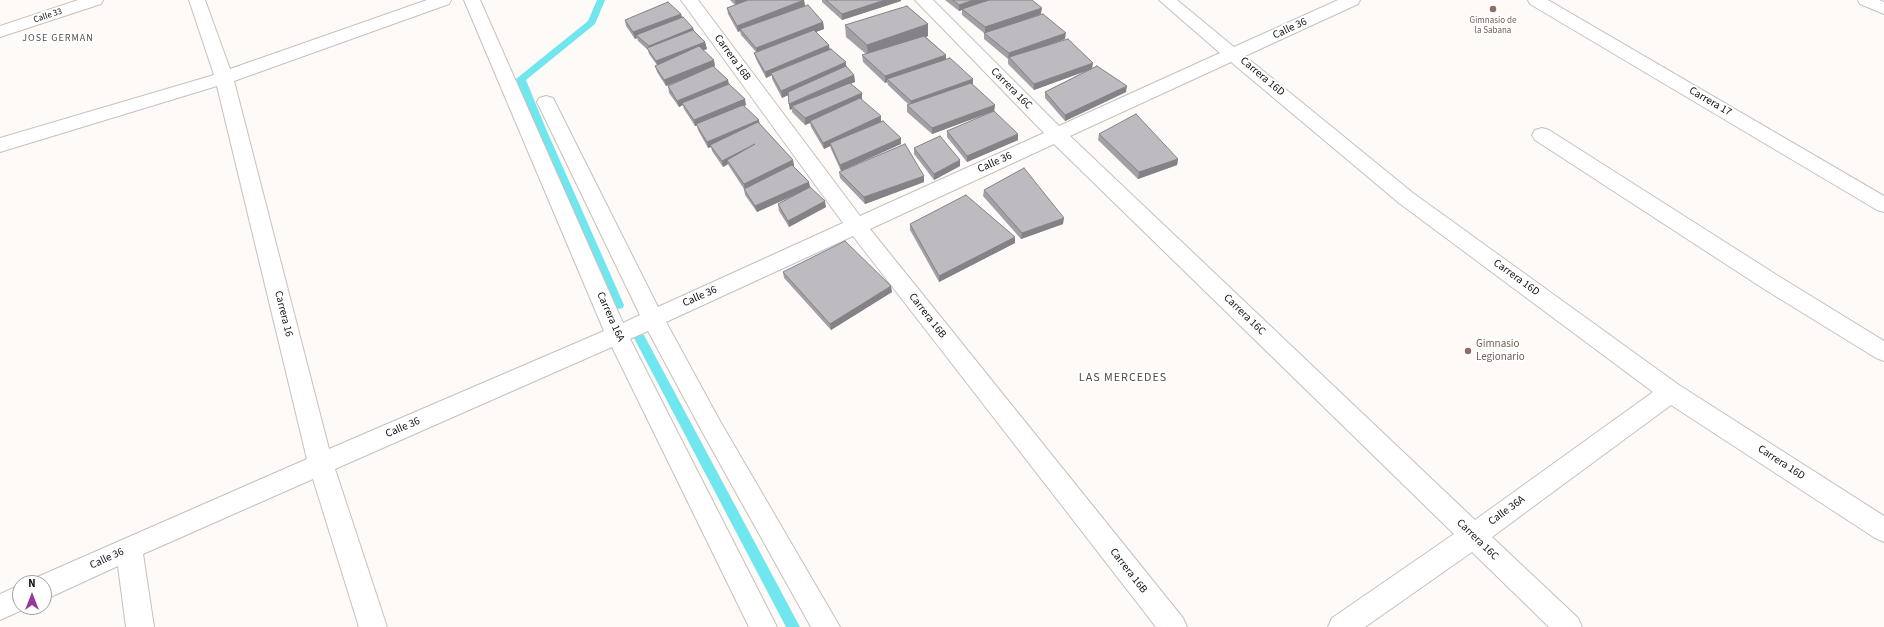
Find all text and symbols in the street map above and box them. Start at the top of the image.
marker: Gimnasio de la Sabana [1488,4,1498,14]
street label: Calle 33 [32,6,64,26]
street label: Calle 36 [1271,15,1309,43]
place label: Gimnasio de la Sabana [1470,16,1516,37]
street label: Carrera 16B [711,32,753,84]
district label: JOSE GERMAN [22,33,94,45]
street label: Carrera 16D [1237,55,1287,99]
street label: Carrera 16C [987,65,1035,113]
street label: Carrera 17 [1686,85,1734,119]
street label: Calle 36 [976,150,1014,176]
street label: Carrera 16D [1490,257,1542,299]
street label: Calle 36 [681,284,719,310]
street label: Carrera 16 [271,290,295,338]
street label: Carrera 16A [593,290,627,344]
street label: Carrera 16B [905,291,949,341]
street label: Carrera 16C [1220,292,1268,338]
place label: Gimnasio Legionario [1476,338,1525,364]
marker: Gimnasio Legionario [1463,346,1473,356]
district label: LAS MERCEDES [1079,371,1167,385]
street label: Calle 36 [384,415,422,441]
street label: Carrera 16D [1755,443,1807,483]
street label: Calle 36A [1486,493,1528,529]
street label: Carrera 16C [1453,517,1501,563]
street label: Calle 36 [88,545,126,573]
street label: Carrera 16B [1106,546,1150,596]
north arrow [12,575,52,615]
text: N [28,576,36,591]

